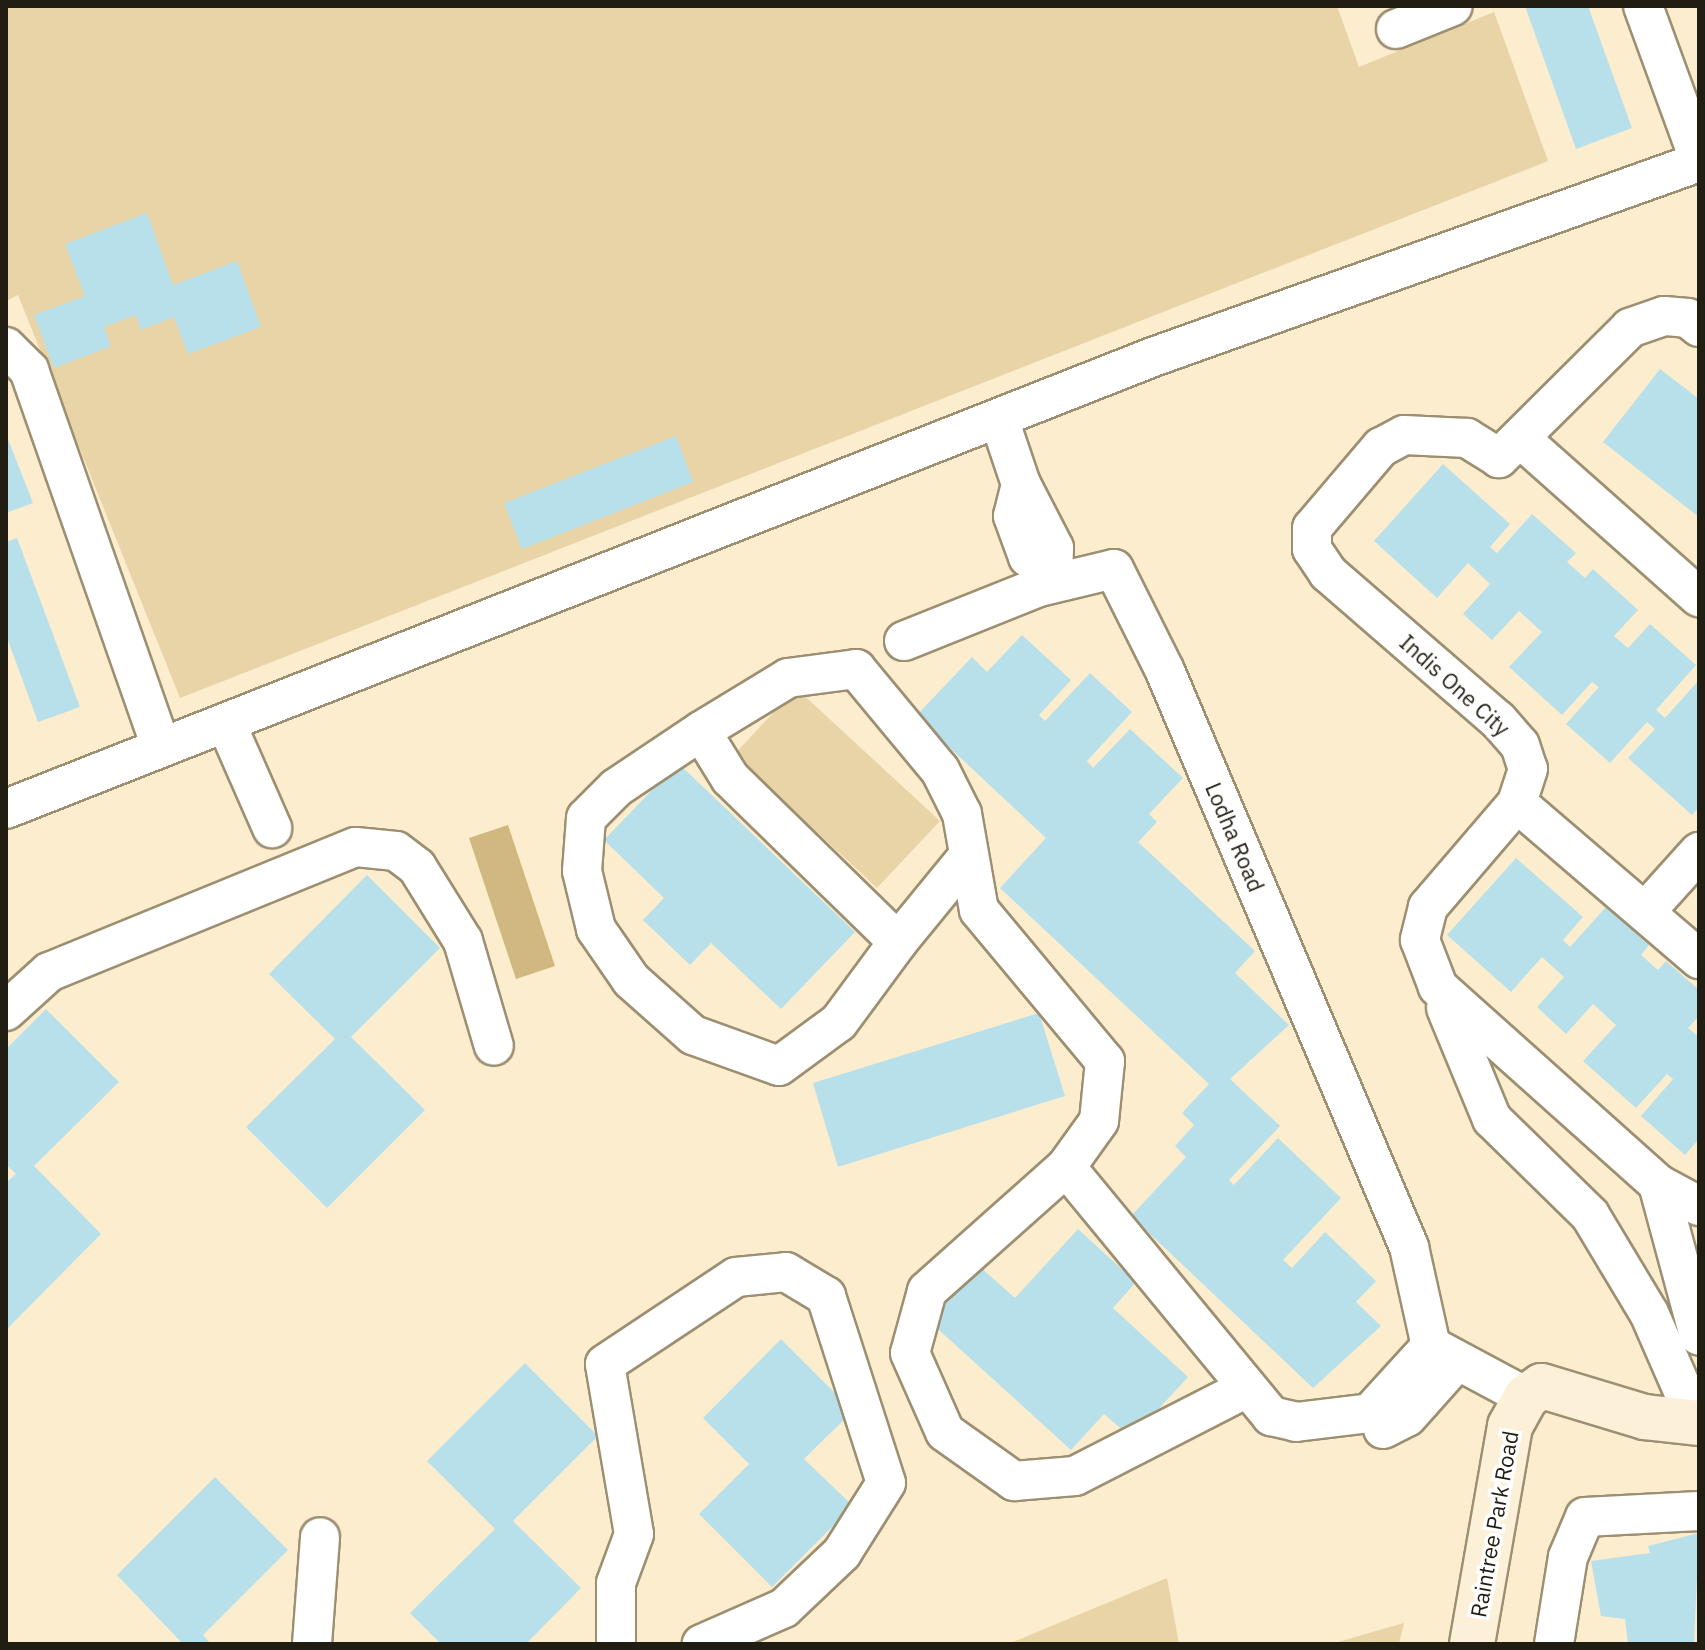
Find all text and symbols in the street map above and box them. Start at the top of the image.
street label: Indis One City [1395,629,1515,741]
street label: Lodha Road [1200,779,1270,895]
street label: Raintree Park Road [1465,1429,1523,1619]

